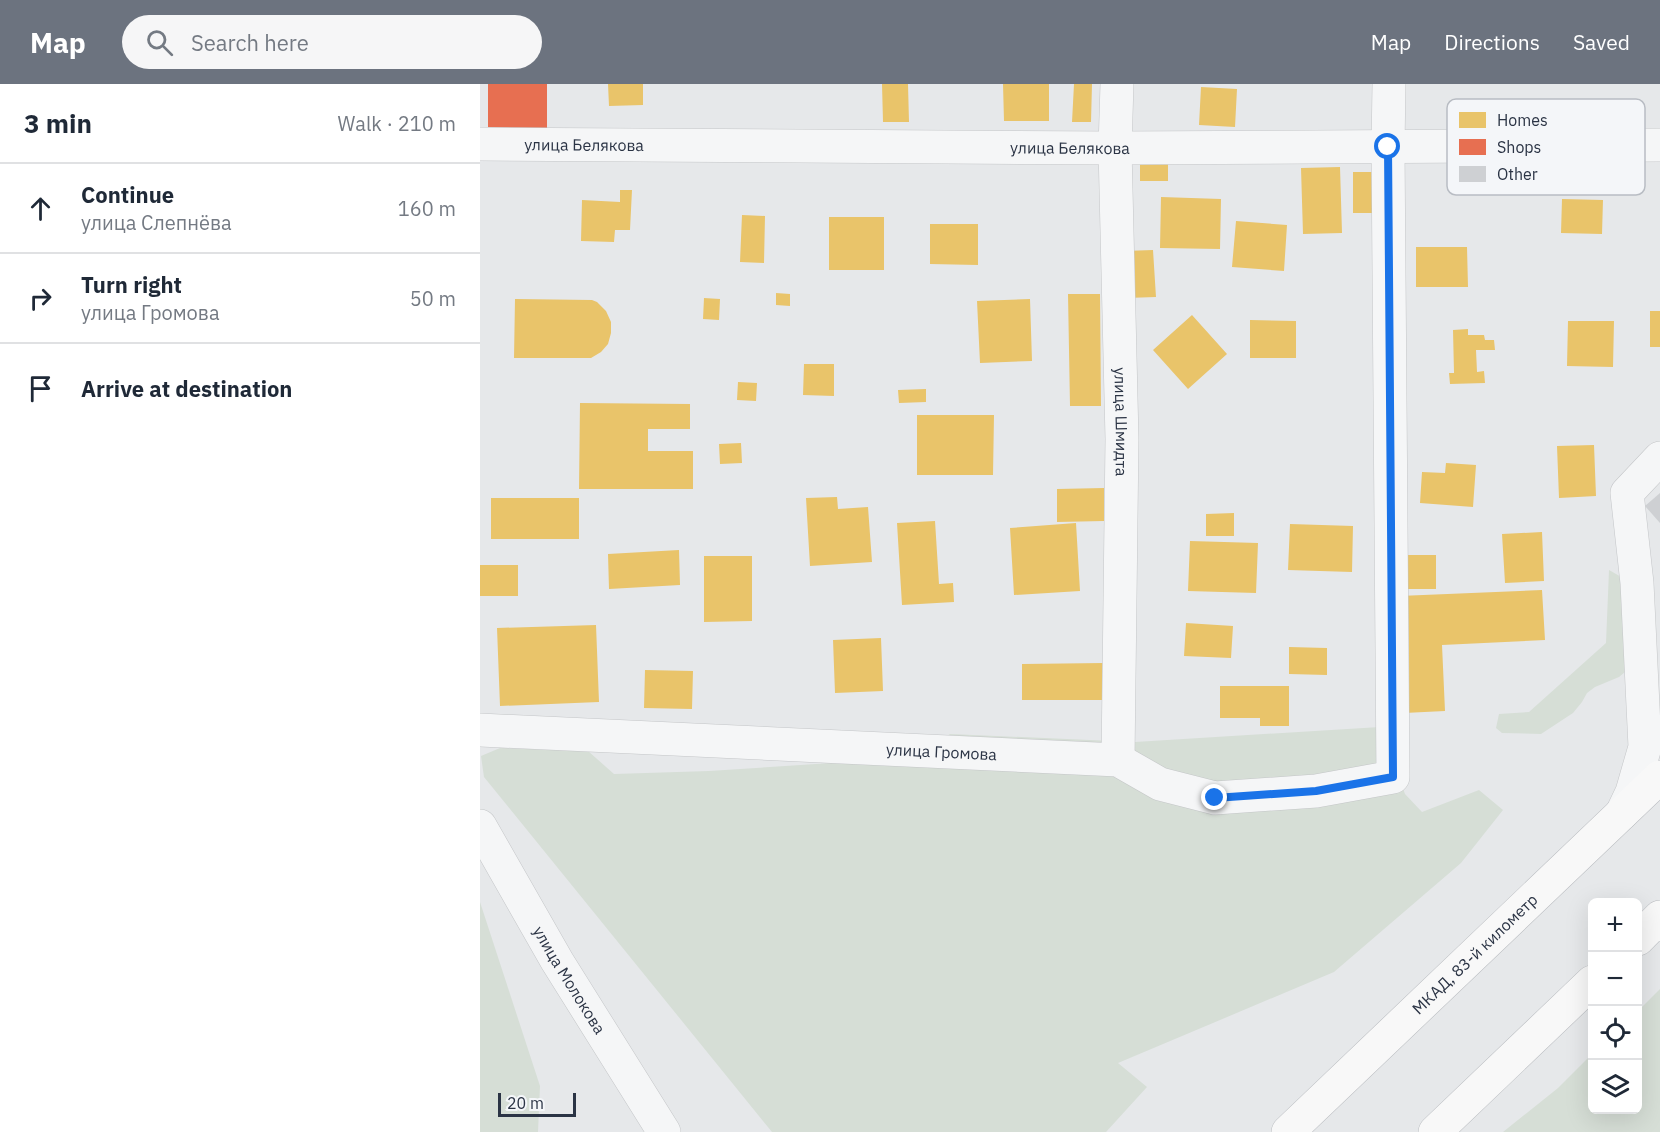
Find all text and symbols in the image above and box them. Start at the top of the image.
search box [122,15,542,69]
text: Map [30,24,86,61]
icon: search [143,26,176,59]
text: Search here [191,28,309,57]
text: Map [1371,28,1411,56]
text: Directions [1444,28,1540,56]
text: Saved [1573,28,1630,56]
legend [1447,99,1645,195]
text: 3 min [24,106,92,140]
text: Walk · 210 m [338,110,456,137]
text: Homes [1497,110,1548,130]
route start [1374,133,1400,159]
street label: улица Белякова [524,134,644,155]
street label: улица Белякова [1010,137,1130,158]
text: Shops [1497,137,1541,157]
text: Other [1497,164,1538,184]
text: Continue [81,180,174,209]
icon: ahead [24,192,57,225]
text: 160 m [398,195,456,222]
text: улица Слепнёва [81,209,232,236]
text: Turn right [81,270,182,299]
icon: right [24,282,57,315]
text: 50 m [410,285,456,312]
text: улица Громова [81,299,220,326]
street label: улица Шмидта [1110,367,1132,477]
icon: arrive [24,372,57,405]
text: Arrive at destination [81,374,292,403]
street label: улица Громова [886,739,998,764]
route end [1201,784,1227,810]
street label: МКАД, 83-й километр [1408,889,1541,1018]
map controls [1588,898,1642,1114]
button: + [1588,898,1642,952]
street label: улица Молокова [529,922,610,1038]
button: − [1588,952,1642,1006]
button: locate [1588,1006,1642,1060]
button: layers [1588,1060,1642,1114]
scale bar [498,1090,576,1118]
text: 20 m [507,1093,544,1113]

